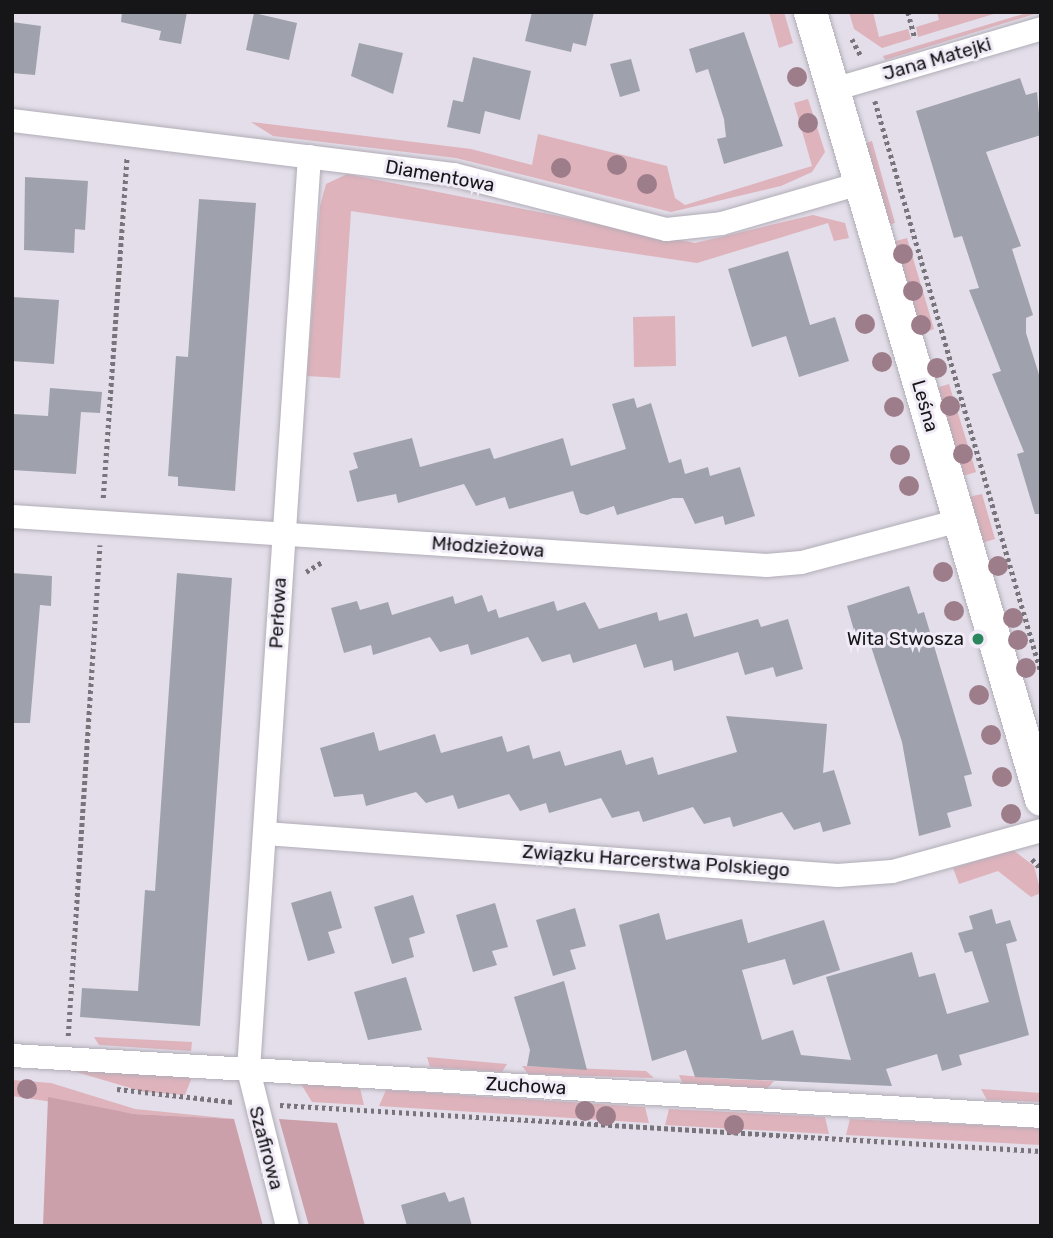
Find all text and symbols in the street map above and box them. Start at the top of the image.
street label: Jana Matejki [880,33,994,85]
street label: Diamentowa [384,155,496,197]
street label: Leśna [907,377,943,435]
street label: Młodzieżowa [431,532,545,562]
street label: Perłowa [265,577,291,649]
place label: Wita Stwosza [847,628,964,650]
marker: Wita Stwosza [970,631,986,647]
street label: Związku Harcerstwa Polskiego [521,840,791,882]
street label: Zuchowa [485,1073,567,1099]
street label: Szafirowa [244,1104,288,1192]

